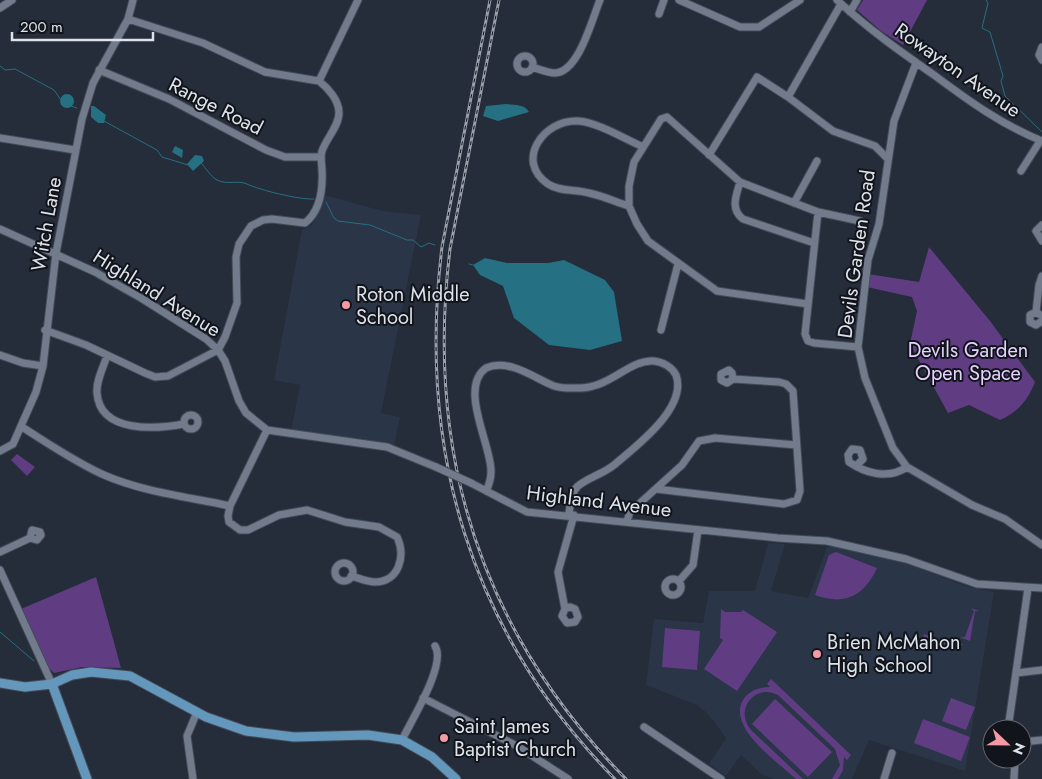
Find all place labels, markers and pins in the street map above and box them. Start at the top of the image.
place label: Roton Middle School [356,280,469,332]
marker: Roton Middle School [340,299,352,311]
place label: Brien McMahon High School [827,628,961,680]
marker: Brien McMahon High School [811,648,823,660]
place label: Saint James Baptist Church [454,712,576,764]
marker: Saint James Baptist Church [438,732,450,744]

